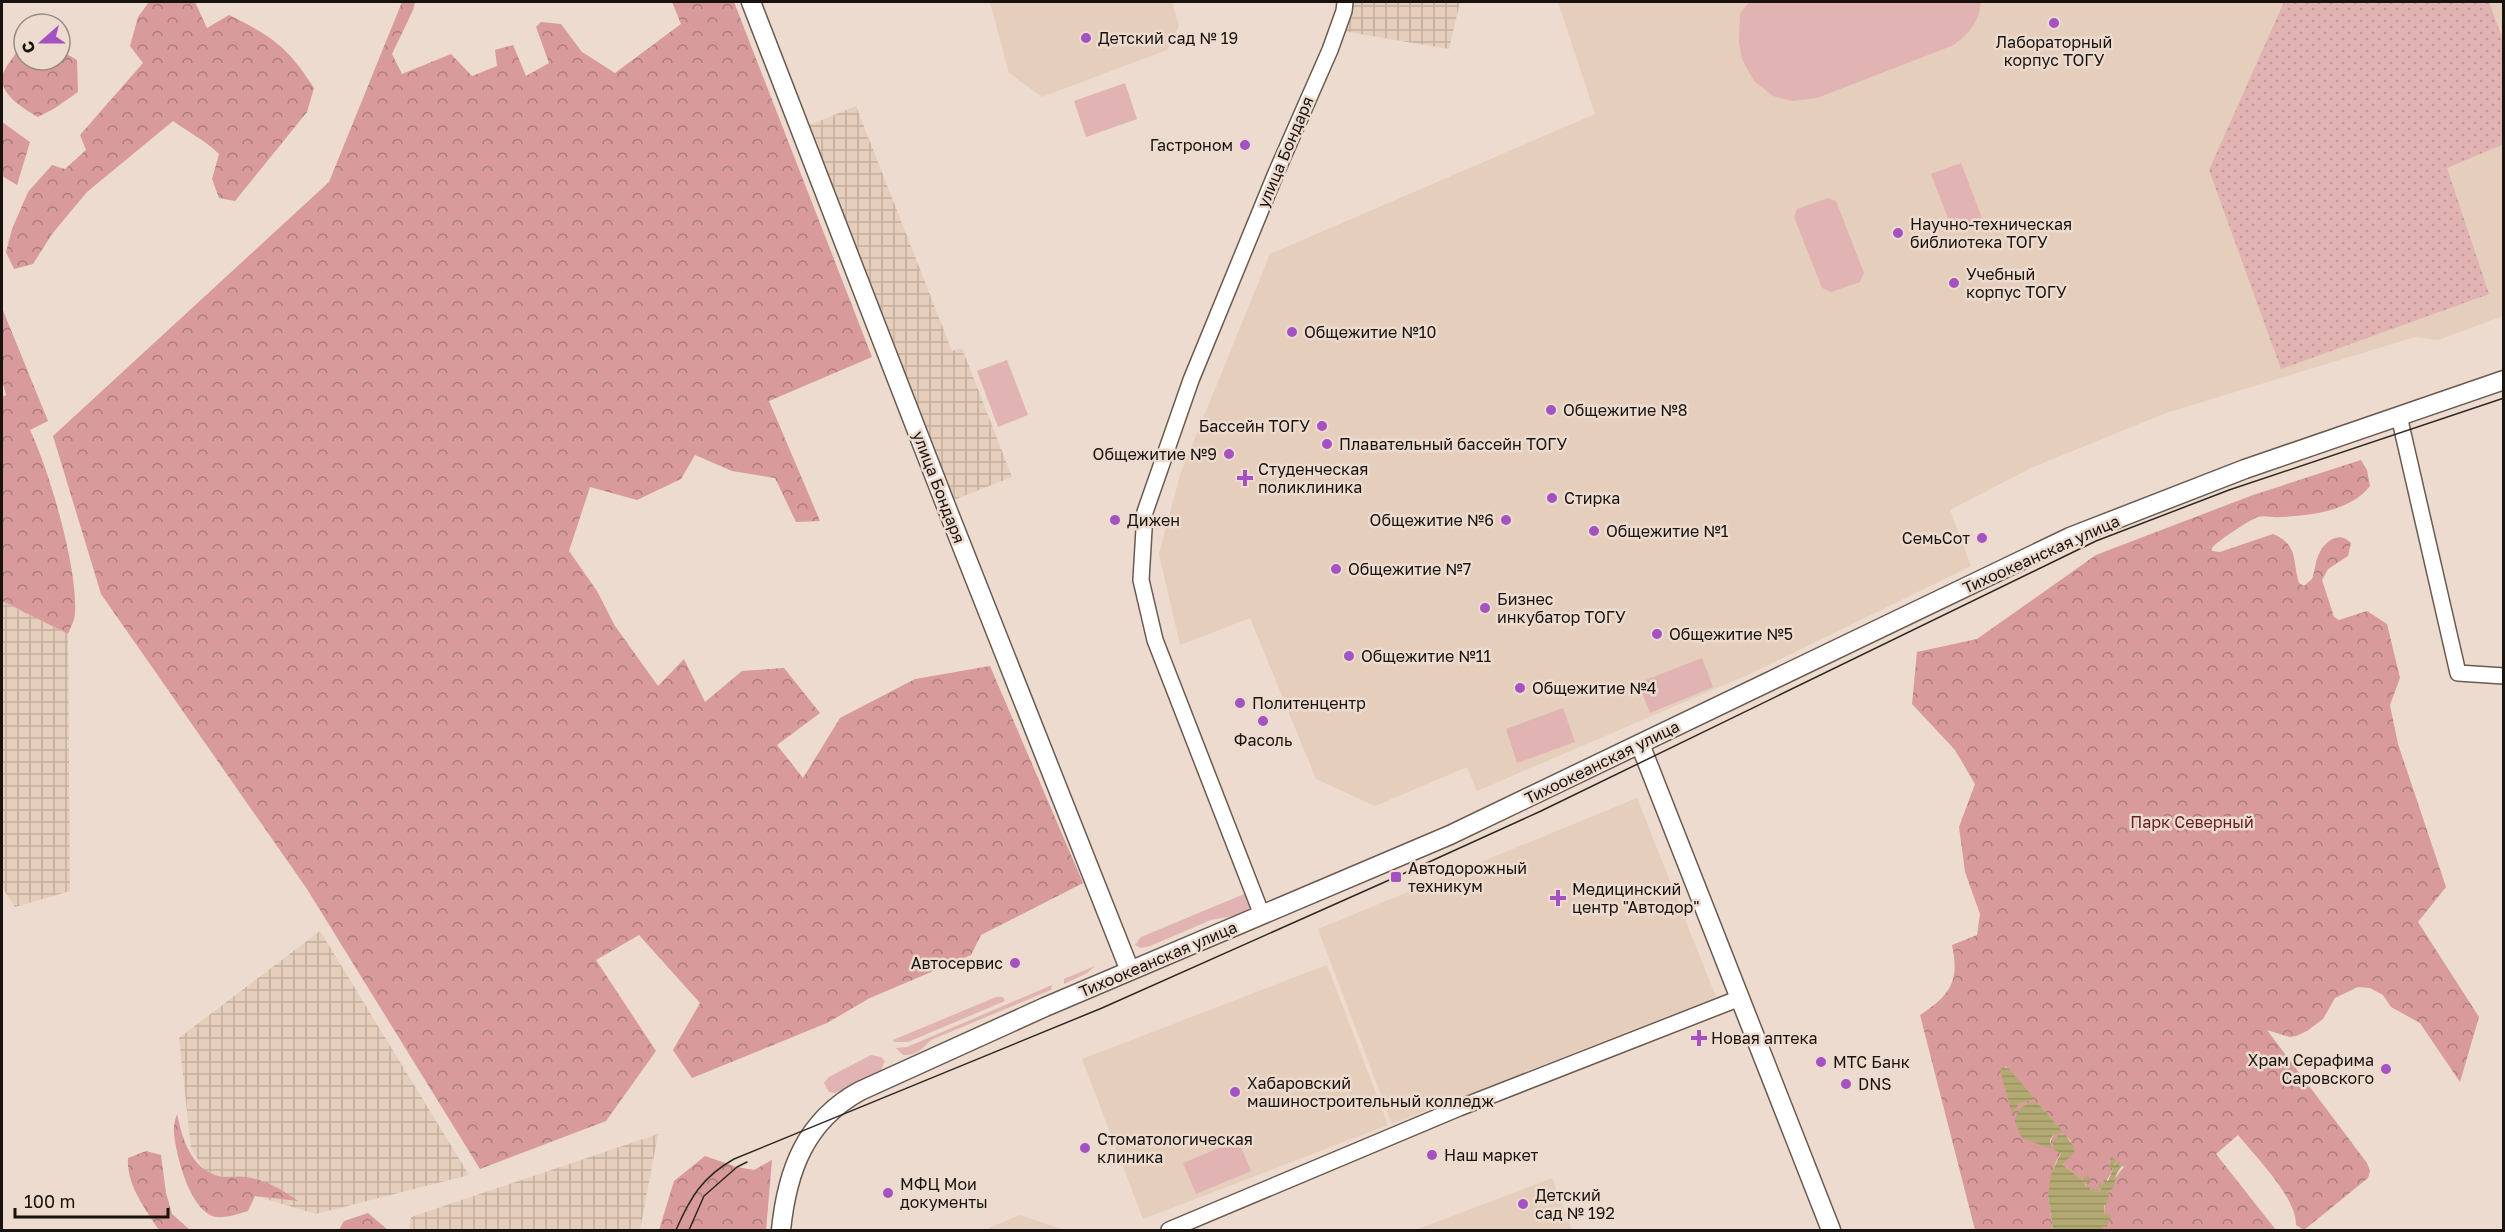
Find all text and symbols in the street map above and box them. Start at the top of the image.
north arrow [12,12,72,72]
marker: Лабораторный корпус ТОГУ [2047,16,2061,30]
place label: Детский сад № 19 [1098,28,1238,48]
marker: Детский сад № 19 [1079,31,1093,45]
place label: Лабораторный корпус ТОГУ [1996,32,2112,70]
text: С [17,38,39,56]
street label: улица Бондаря [1253,93,1317,211]
place label: Гастроном [1150,135,1233,155]
marker: Гастроном [1238,138,1252,152]
place label: Научно-техническая библиотека ТОГУ [1910,214,2072,252]
marker: Научно-техническая библиотека ТОГУ [1891,226,1905,240]
place label: Учебный корпус ТОГУ [1966,264,2067,302]
marker: Учебный корпус ТОГУ [1947,276,1961,290]
place label: Общежитие №10 [1304,322,1436,342]
marker: Общежитие №10 [1285,325,1299,339]
place label: Общежитие №8 [1563,400,1687,420]
marker: Общежитие №8 [1544,403,1558,417]
place label: Бассейн ТОГУ [1199,416,1310,436]
marker: Бассейн ТОГУ [1315,419,1329,433]
street label: улица Бондаря [908,428,970,546]
place label: Плавательный бассейн ТОГУ [1339,434,1568,454]
marker: Плавательный бассейн ТОГУ [1320,437,1334,451]
place label: Общежитие №9 [1093,444,1217,464]
marker: Общежитие №9 [1222,447,1236,461]
place label: Студенческая поликлиника [1258,459,1368,497]
marker: Студенческая поликлиника [1236,469,1254,487]
place label: Стирка [1564,488,1620,508]
marker: Стирка [1545,491,1559,505]
place label: Дижен [1127,510,1180,530]
place label: Общежитие №6 [1370,510,1494,530]
street label: Тихоокеанская улица [1959,510,2123,598]
marker: Дижен [1108,513,1122,527]
marker: Общежитие №6 [1499,513,1513,527]
place label: Общежитие №1 [1606,521,1729,541]
marker: Общежитие №1 [1587,524,1601,538]
place label: СемьСот [1902,528,1970,548]
marker: СемьСот [1975,531,1989,545]
place label: Общежитие №7 [1348,559,1471,579]
marker: Общежитие №7 [1329,562,1343,576]
place label: Бизнес инкубатор ТОГУ [1497,589,1626,627]
marker: Бизнес инкубатор ТОГУ [1478,601,1492,615]
place label: Общежитие №5 [1669,624,1793,644]
marker: Общежитие №5 [1650,627,1664,641]
place label: Общежитие №11 [1361,646,1491,666]
marker: Общежитие №11 [1342,649,1356,663]
place label: Общежитие №4 [1532,678,1656,698]
marker: Общежитие №4 [1513,681,1527,695]
place label: Политенцентр [1252,693,1366,713]
marker: Политенцентр [1233,696,1247,710]
marker: Фасоль [1256,714,1270,728]
street label: Тихоокеанская улица [1521,716,1683,808]
place label: Фасоль [1234,730,1292,750]
park label: Парк Северный [2130,812,2254,832]
place label: Автодорожный техникум [1408,858,1527,896]
marker: Автодорожный техникум [1389,870,1403,884]
place label: Медицинский центр "Автодор" [1572,879,1700,917]
marker: Медицинский центр "Автодор" [1549,889,1567,907]
street label: Тихоокеанская улица [1076,917,1240,1001]
place label: Автосервис [911,953,1003,973]
marker: Автосервис [1008,956,1022,970]
place label: Новая аптека [1711,1028,1818,1048]
marker: Новая аптека [1692,1031,1706,1045]
place label: Храм Серафима Саровского [2248,1050,2374,1088]
place label: МТС Банк [1833,1052,1910,1072]
marker: МТС Банк [1814,1055,1828,1069]
marker: Храм Серафима Саровского [2379,1062,2393,1076]
place label: Хабаровский машиностроительный колледж [1247,1073,1494,1111]
place label: DNS [1858,1074,1892,1094]
marker: DNS [1839,1077,1853,1091]
marker: Хабаровский машиностроительный колледж [1228,1085,1242,1099]
place label: Стоматологическая клиника [1097,1129,1253,1167]
marker: Стоматологическая клиника [1078,1141,1092,1155]
place label: Наш маркет [1444,1145,1539,1165]
marker: Наш маркет [1425,1148,1439,1162]
place label: МФЦ Мои документы [900,1174,988,1212]
scale bar [15,1181,168,1219]
place label: Детский сад № 192 [1535,1185,1615,1223]
marker: МФЦ Мои документы [881,1186,895,1200]
text: 100 m [24,1190,75,1212]
marker: Детский сад № 192 [1516,1197,1530,1211]

